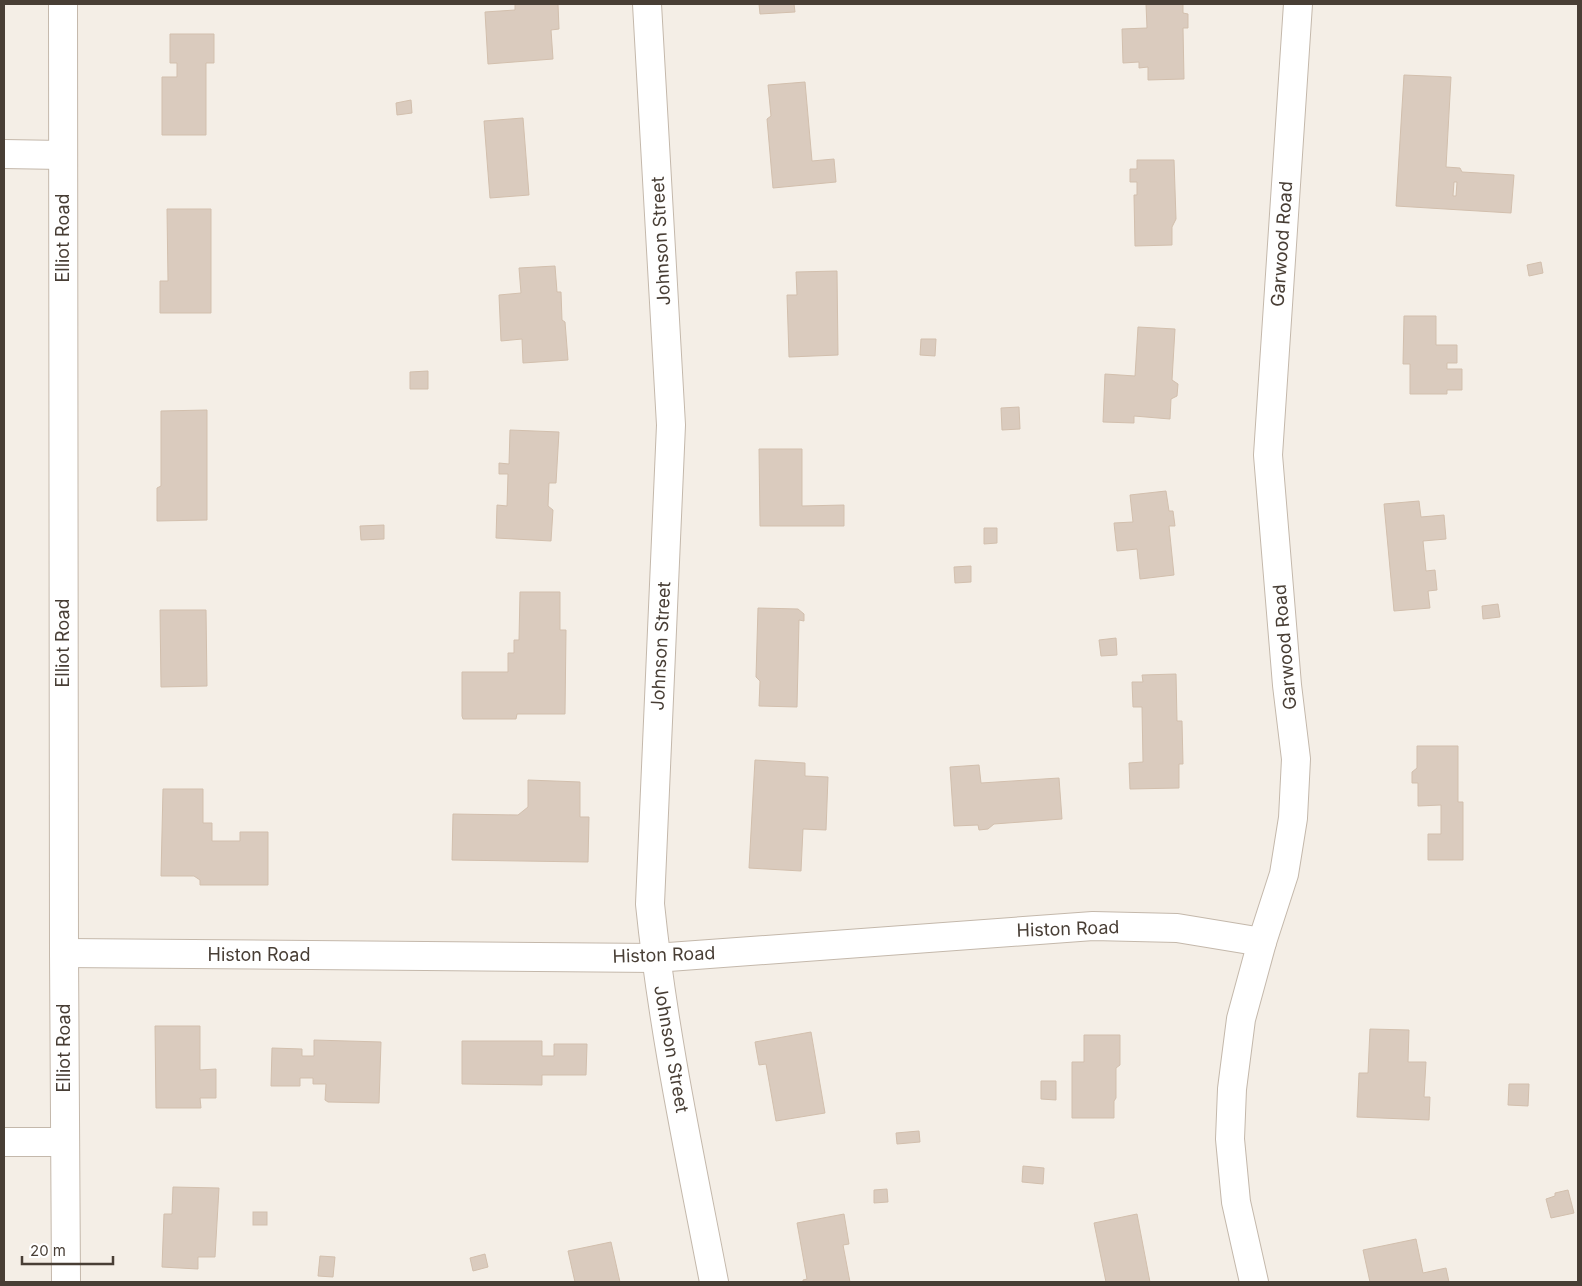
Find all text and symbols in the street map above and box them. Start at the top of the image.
street label: Johnson Street [647,176,674,306]
street label: Garwood Road [1267,180,1296,308]
street label: Elliot Road [52,193,73,283]
street label: Johnson Street [647,581,674,711]
street label: Garwood Road [1269,583,1300,711]
street label: Elliot Road [52,598,73,688]
street label: Histon Road [1016,916,1120,941]
street label: Histon Road [612,942,716,967]
street label: Histon Road [208,944,310,965]
street label: Johnson Street [650,984,693,1114]
street label: Elliot Road [53,1003,74,1093]
scale bar [22,1234,114,1266]
text: 20 m [30,1241,66,1260]

